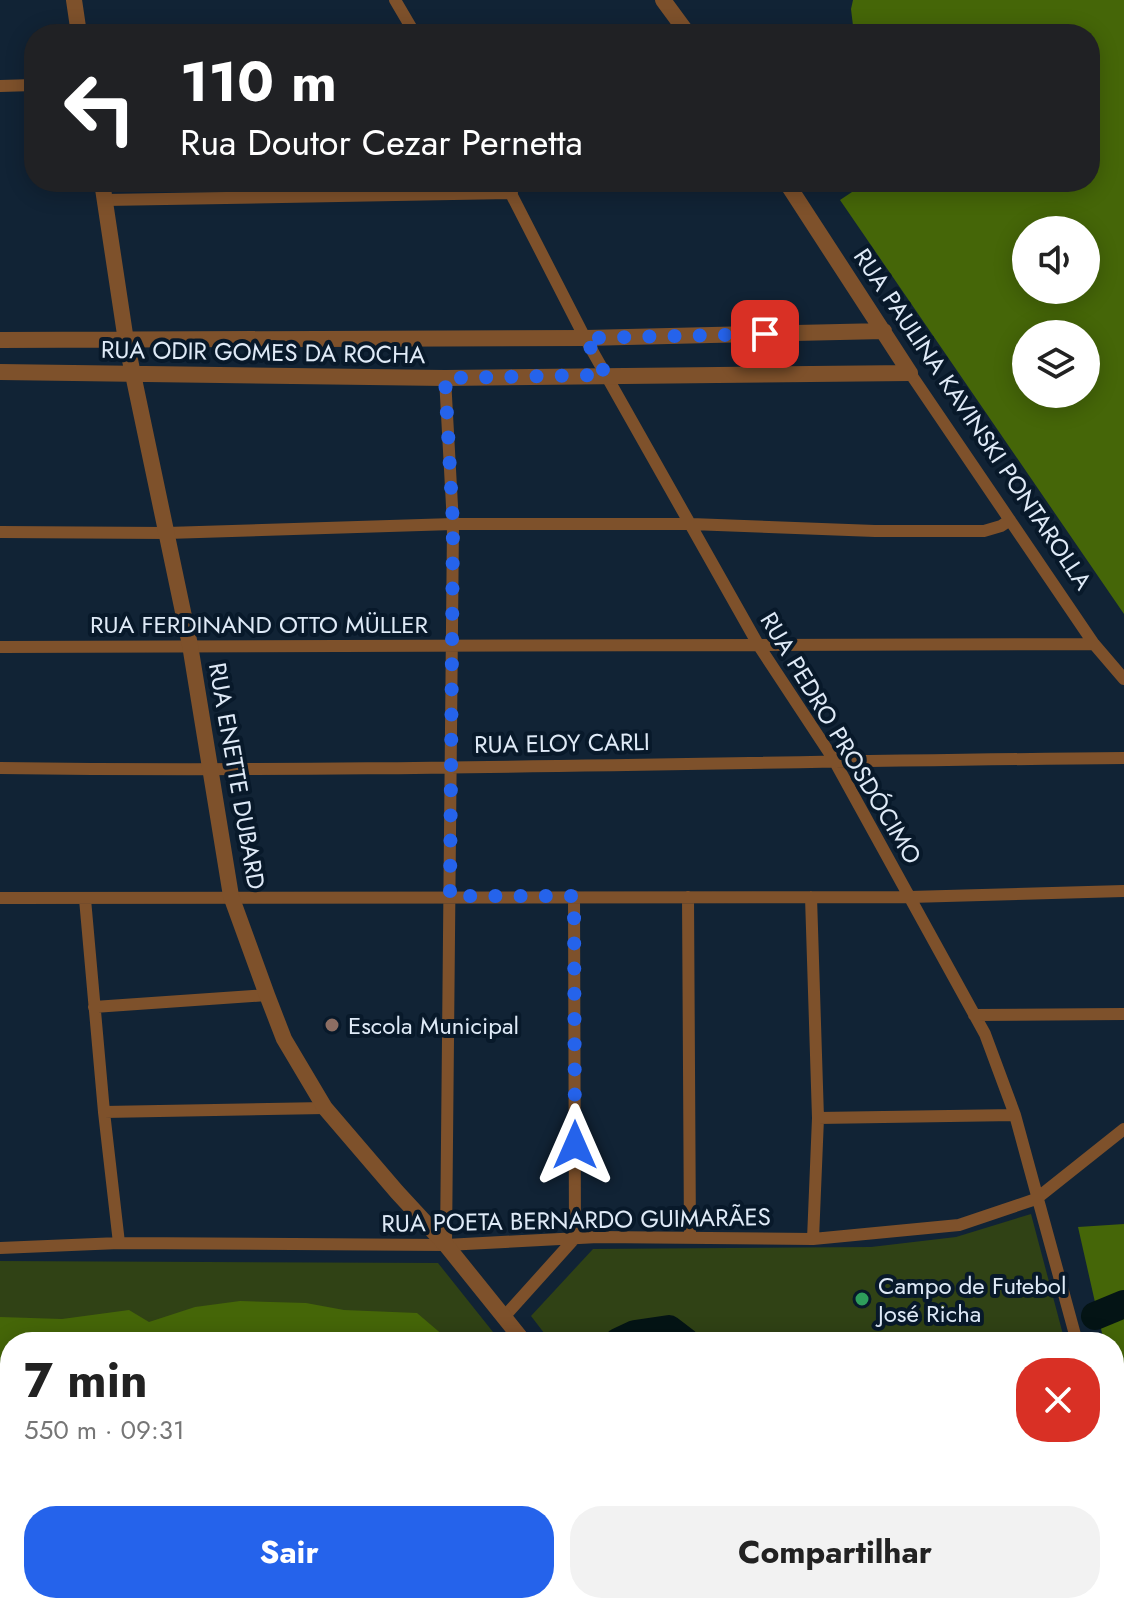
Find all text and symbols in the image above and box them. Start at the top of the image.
text: 110 m [180,41,337,122]
icon: left [48,56,152,160]
text: Rua Doutor Cezar Pernetta [180,116,583,168]
map controls [1012,216,1100,408]
button: sound [1012,216,1100,304]
street label: RUA PAULINA KAVINSKI PONTAROLLA [845,241,1101,597]
pin [731,300,799,368]
icon: arrive [743,312,787,356]
button: layers [1012,320,1100,408]
street label: RUA ODIR GOMES DA ROCHA [101,332,426,372]
street label: RUA PEDRO PROSDÓCIMO [752,605,930,871]
street label: RUA FERDINAND OTTO MÜLLER [90,607,428,642]
street label: RUA ENETTE DUBARD [200,660,274,892]
street label: RUA ELOY CARLI [474,724,650,762]
place label: Escola Municipal [348,1008,519,1043]
marker: Escola Municipal [323,1016,341,1034]
position arrow [533,1103,617,1187]
street label: RUA POETA BERNARDO GUIMARÃES [381,1199,771,1241]
place label: Campo de Futebol José Richa [875,1268,1066,1331]
marker: Campo de Futebol José Richa [853,1290,871,1308]
text: 7 min [24,1346,148,1415]
button: close [1016,1358,1100,1442]
text: 550 m · 09:31 [24,1411,185,1449]
button: Sair [24,1506,554,1598]
button: Compartilhar [570,1506,1100,1598]

